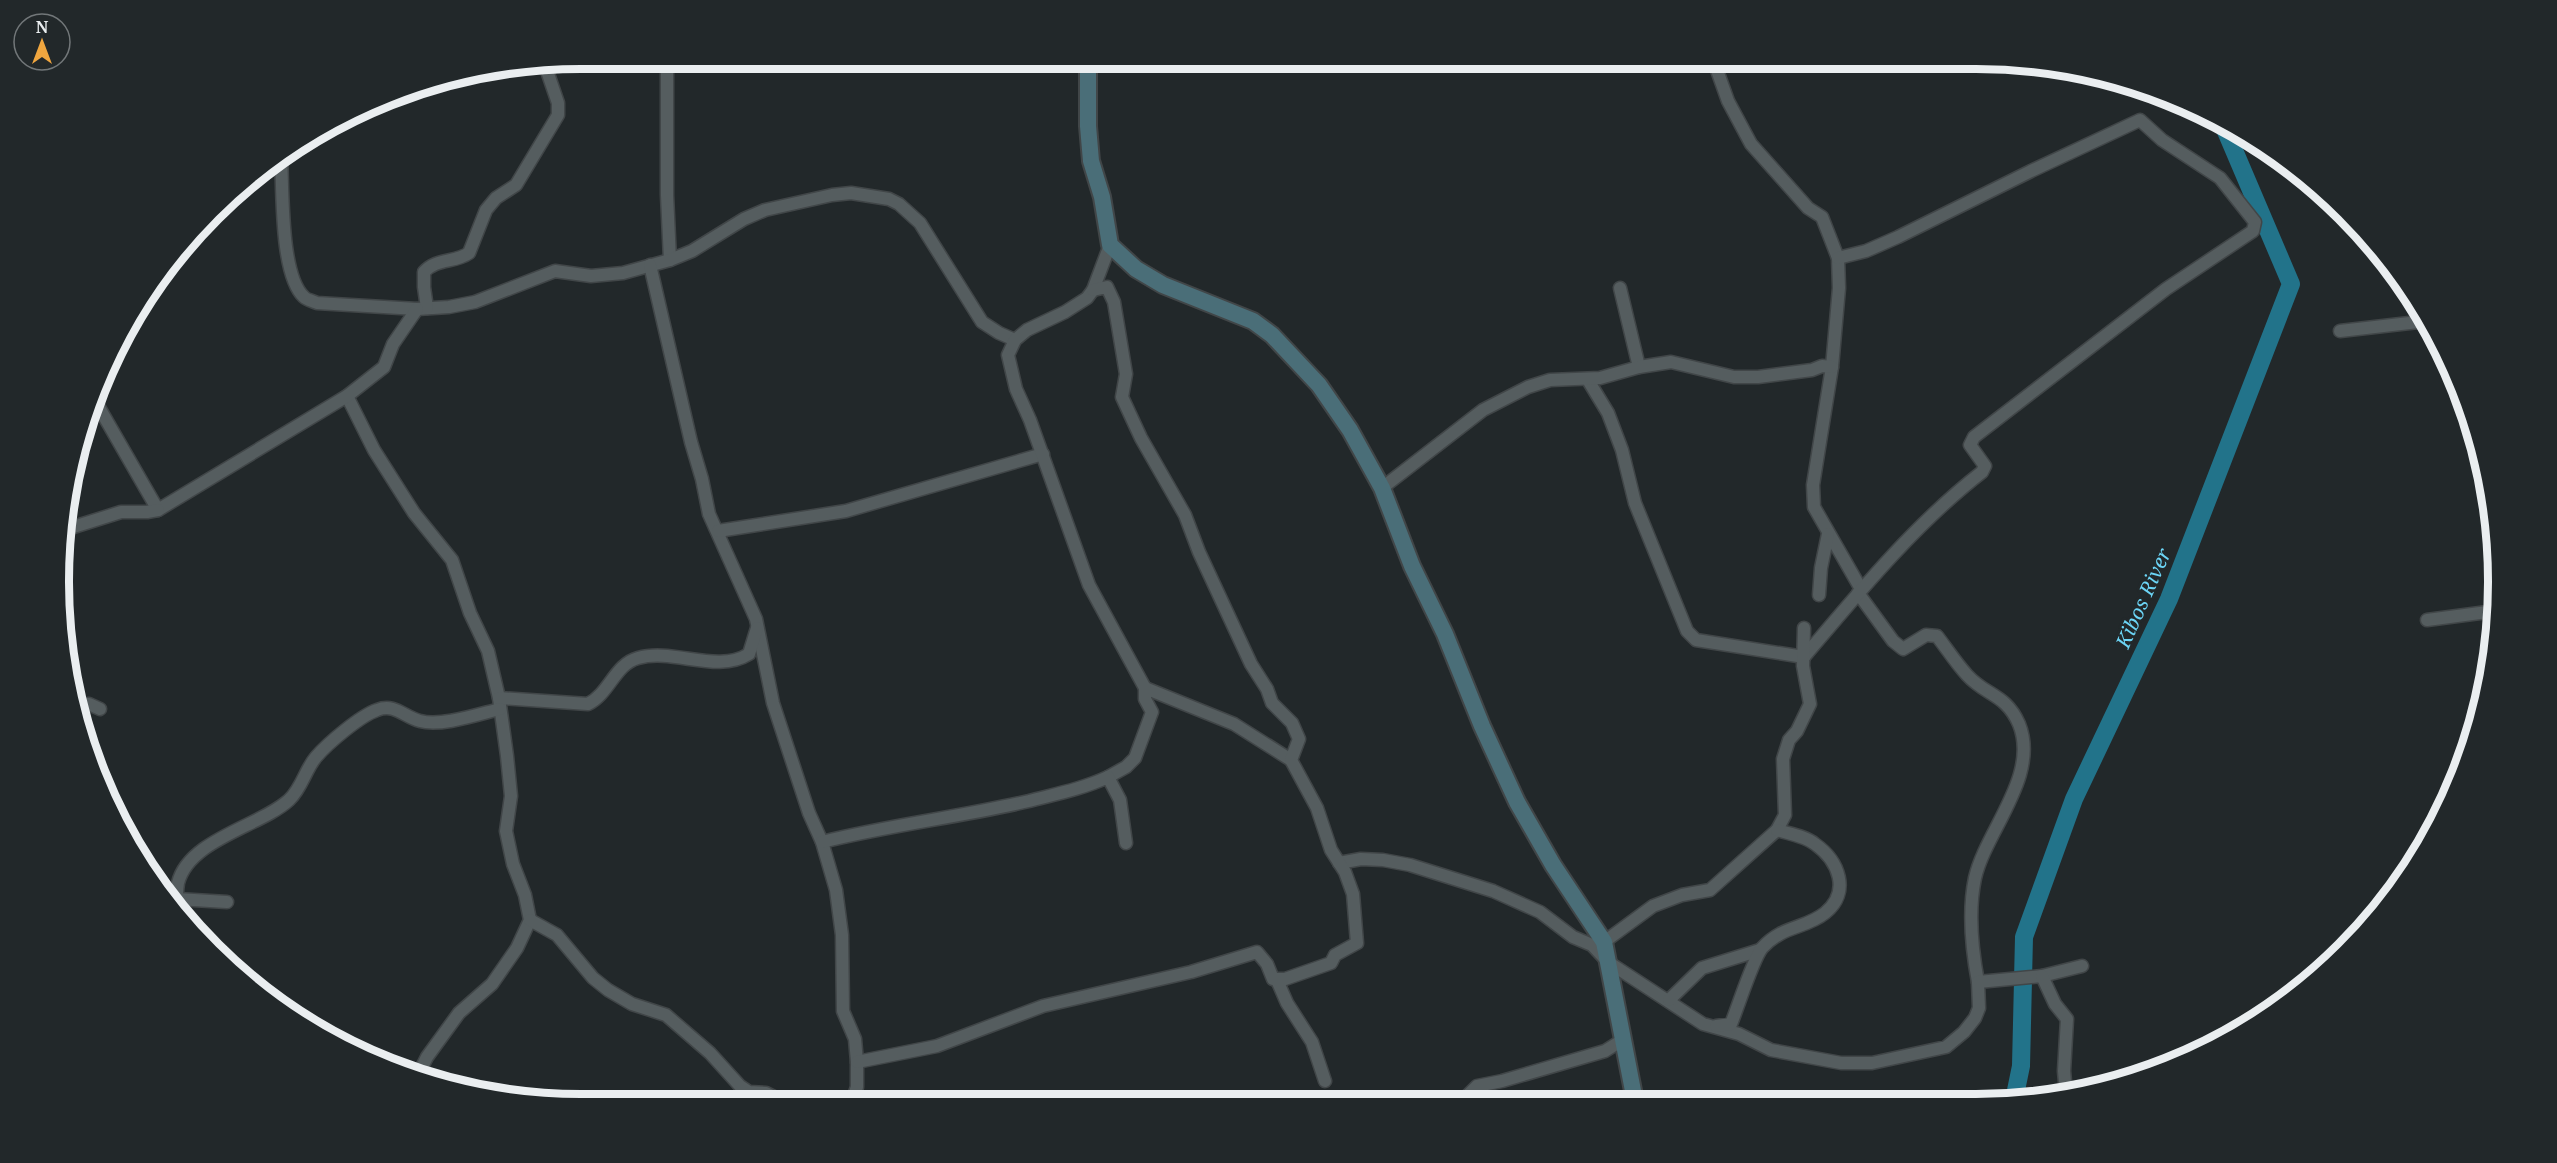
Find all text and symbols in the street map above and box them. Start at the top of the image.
north arrow [12,12,72,72]
text: N [36,16,49,38]
water label: Kibos River [2109,543,2177,653]

